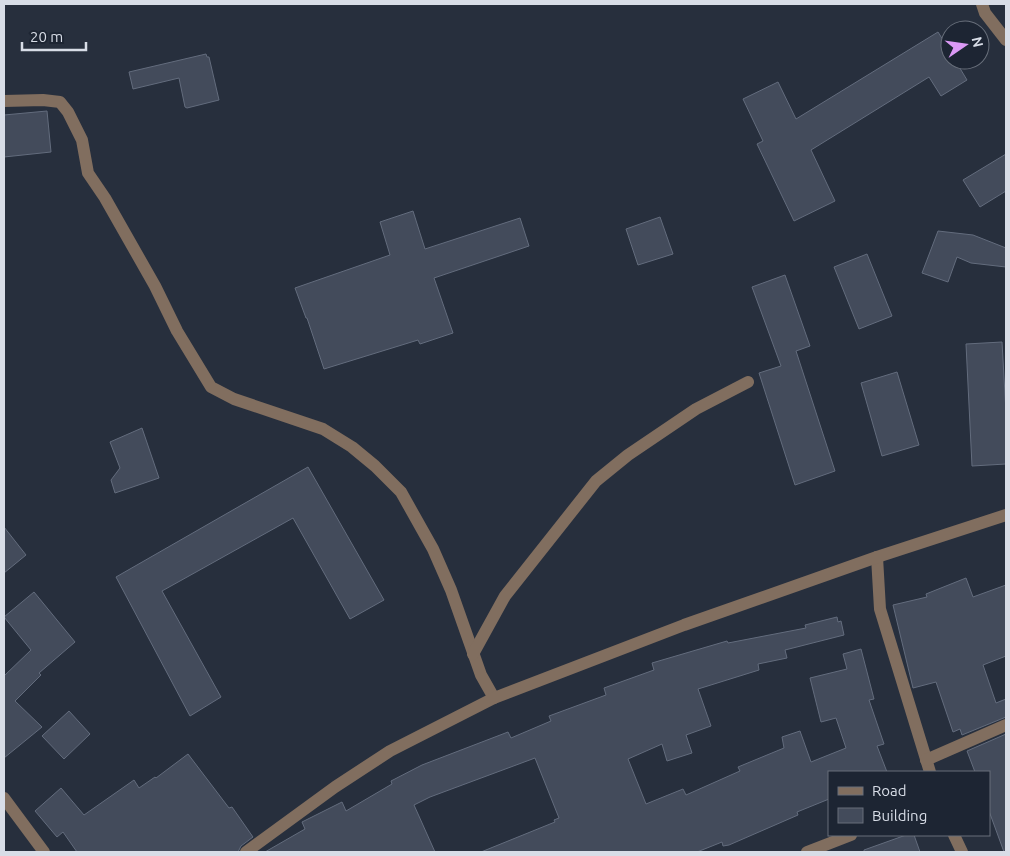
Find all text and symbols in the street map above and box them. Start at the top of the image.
scale bar [22,20,86,52]
north arrow [940,20,990,70]
text: 20 m [30,28,63,45]
text: N [969,35,987,49]
legend [828,771,990,836]
text: Road [872,782,907,799]
text: Building [872,807,927,824]

